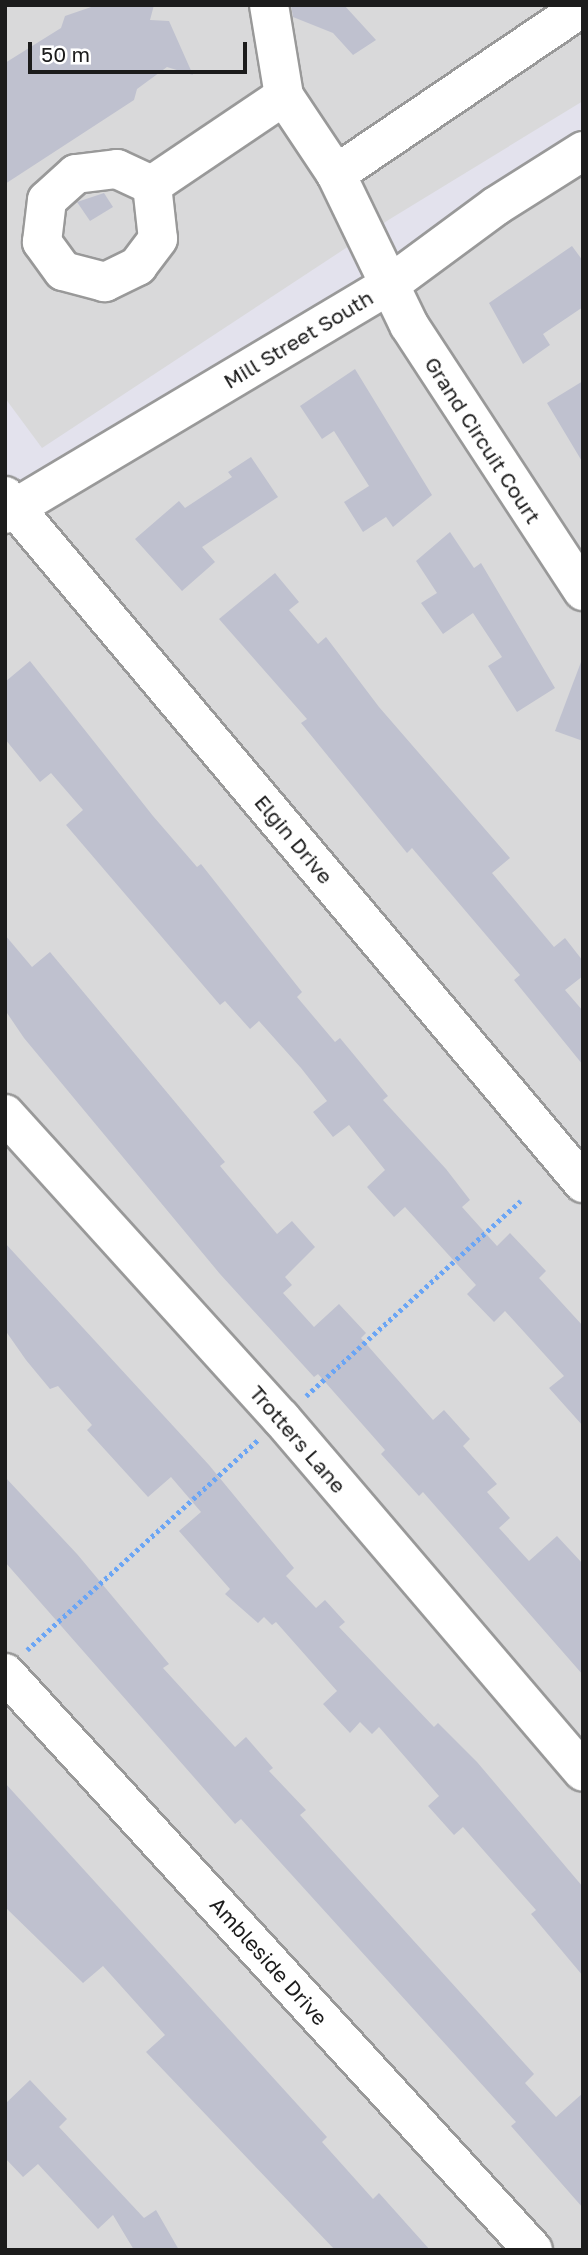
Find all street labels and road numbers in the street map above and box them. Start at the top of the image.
street label: Mill Street South [219,284,377,394]
street label: Grand Circuit Court [420,352,546,528]
street label: Elgin Drive [250,790,338,888]
street label: Trotters Lane [244,1380,352,1498]
street label: Ambleside Drive [205,1892,333,2030]

